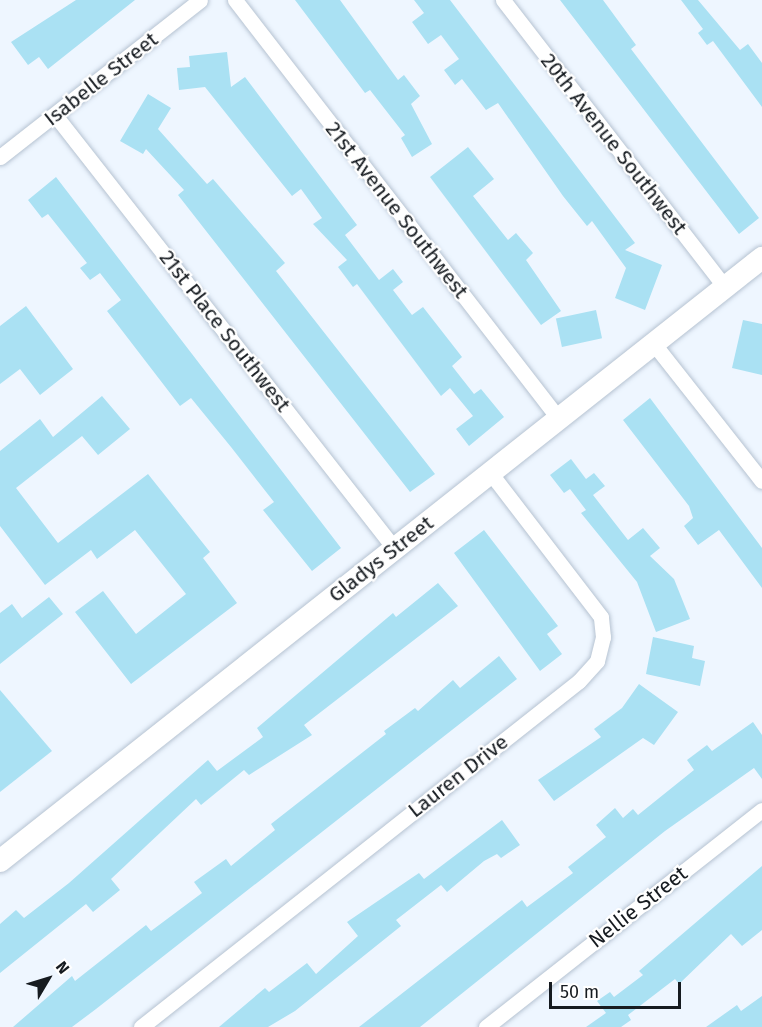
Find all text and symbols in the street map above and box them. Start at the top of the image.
street label: Isabelle Street [39,27,163,131]
street label: 20th Avenue Southwest [536,49,692,239]
street label: 21st Avenue Southwest [320,117,474,303]
street label: 21st Place Southwest [154,245,296,417]
street label: Gladys Street [324,510,438,608]
street label: Lauren Drive [403,729,513,823]
street label: Nellie Street [584,861,692,953]
north arrow [18,949,78,1009]
text: N [52,958,73,978]
scale bar [552,970,684,1008]
text: 50 m [560,981,599,1003]

